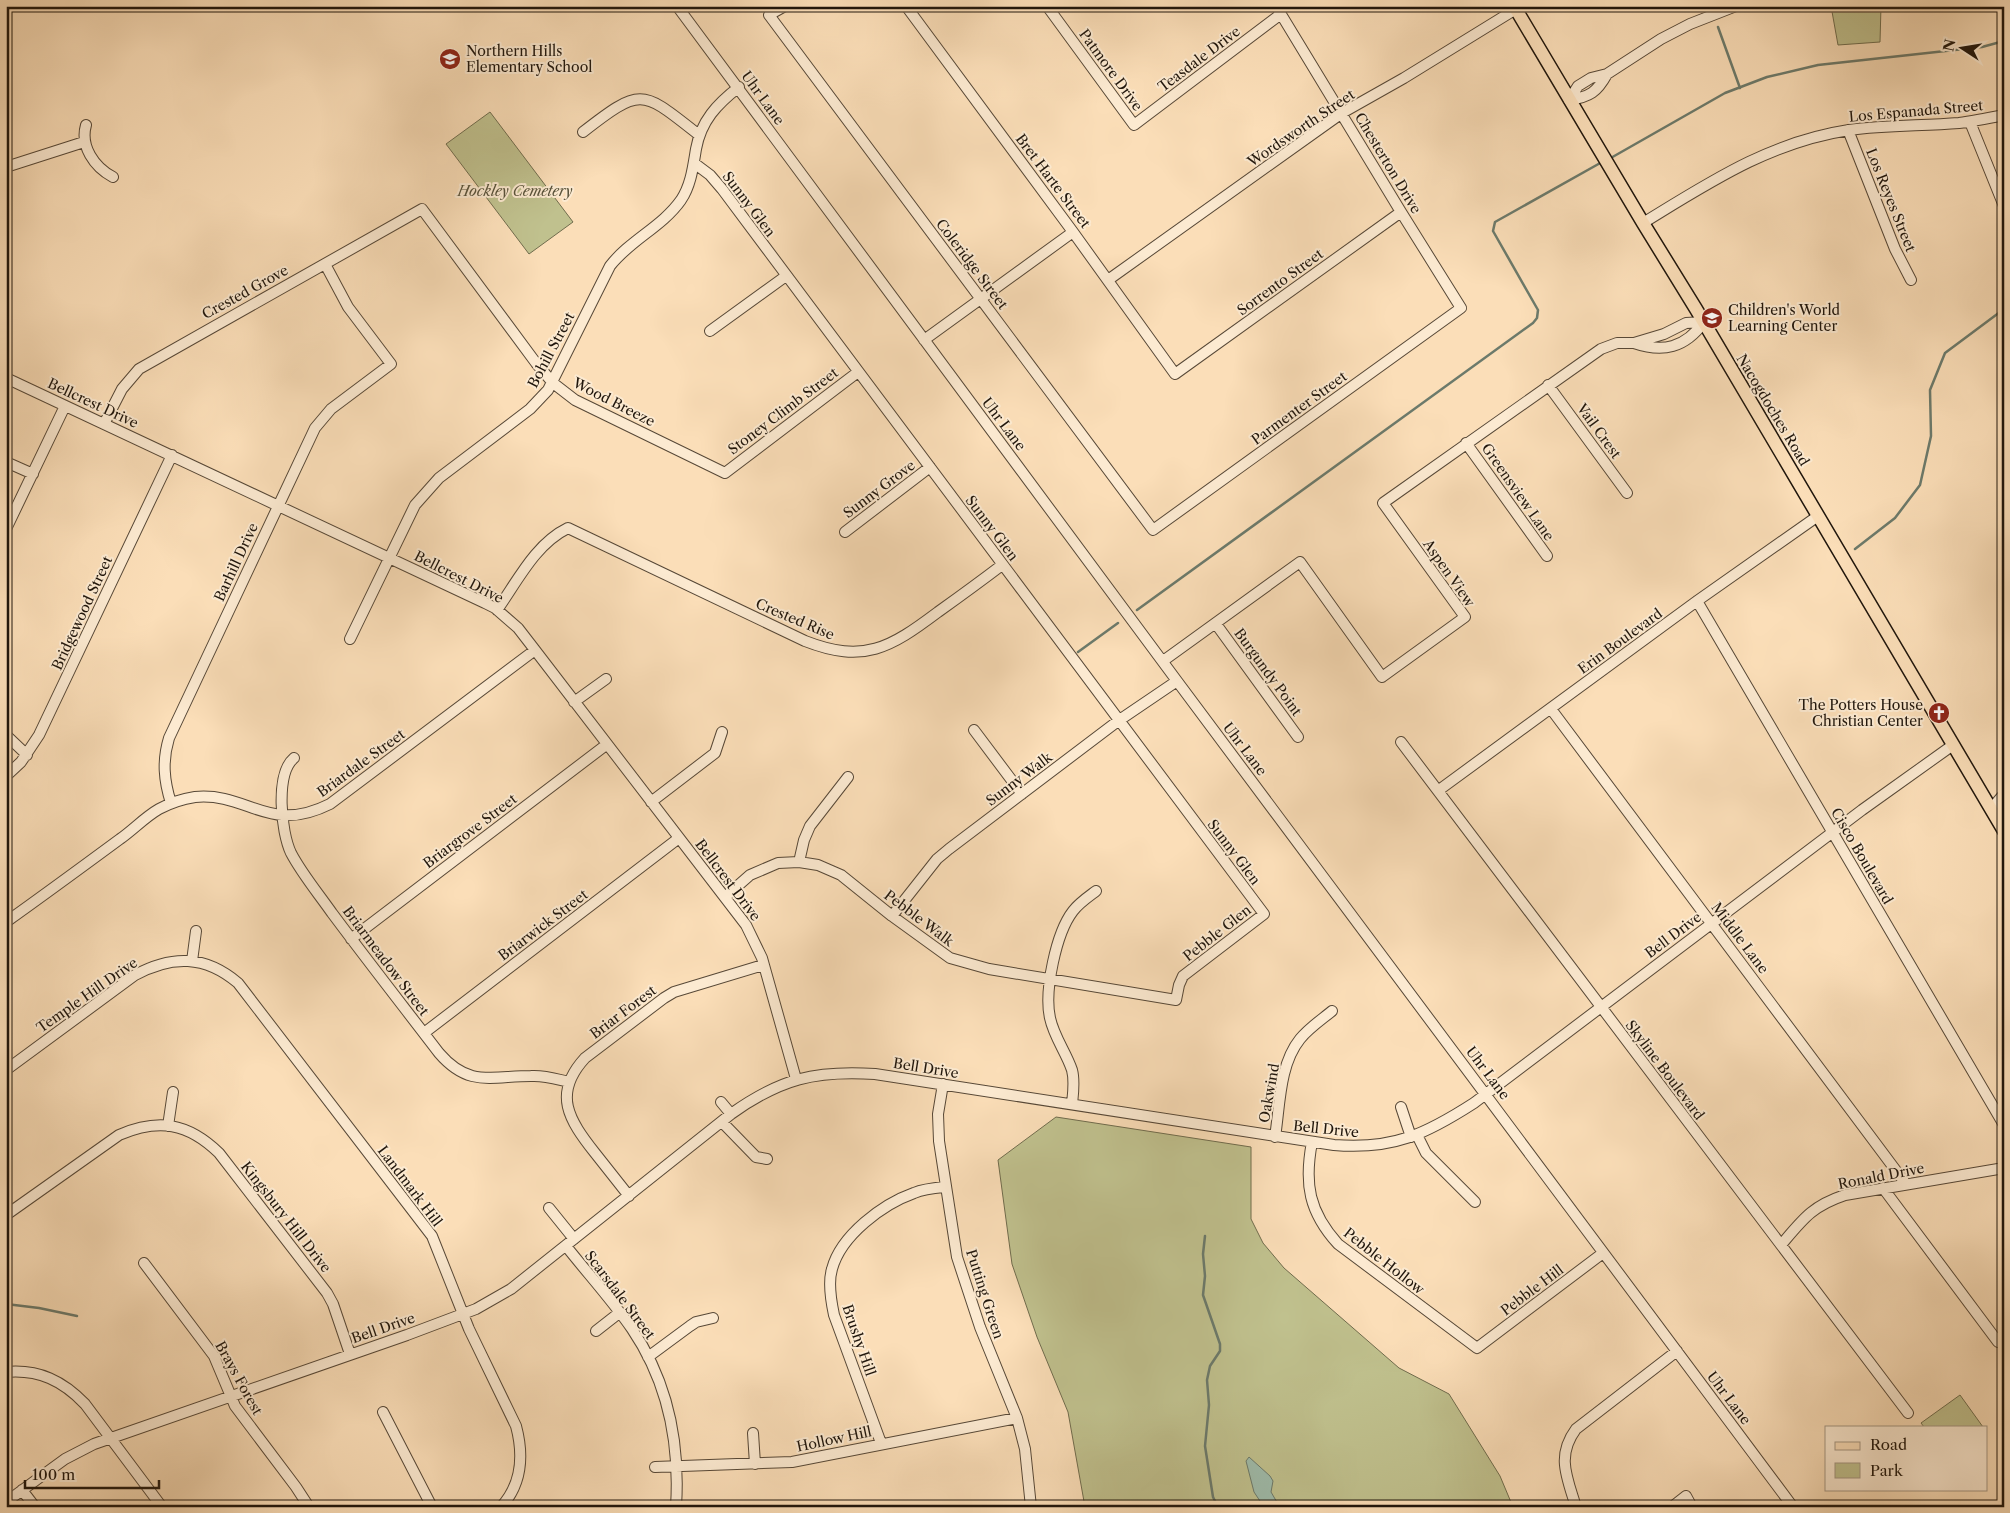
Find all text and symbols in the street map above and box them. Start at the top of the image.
street label: Teasdale Drive [1154,22,1244,96]
north arrow [1938,22,1988,72]
street label: Patmore Drive [1075,26,1147,115]
text: N [1939,37,1959,53]
place label: Northern Hills Elementary School [466,42,592,76]
school or university icon: Northern Hills Elementary School [438,47,462,71]
street label: Uhr Lane [737,68,789,129]
street label: Wordsworth Street [1243,85,1358,171]
street label: Los Espanada Street [1848,96,1984,126]
street label: Chesterton Drive [1351,109,1425,217]
street label: Bret Harte Street [1012,130,1094,232]
street label: Los Reyes Street [1862,146,1920,254]
street label: Sunny Glen [719,168,780,240]
park label: Hockley Cemetery [456,182,573,200]
street label: Coleridge Street [932,215,1012,313]
street label: Sorrento Street [1233,245,1327,319]
street label: Crested Grove [199,261,291,323]
place label: Children's World Learning Center [1728,301,1841,335]
school or university icon: Children's World Learning Center [1700,306,1724,330]
street label: Bohill Street [524,309,578,391]
street label: Nacogdoches Road [1732,351,1814,470]
street label: Stoney Climb Street [724,364,842,458]
street label: Parmenter Street [1248,367,1350,449]
street label: Wood Breeze [569,373,658,430]
street label: Bellcrest Drive [45,374,141,432]
street label: Uhr Lane [978,394,1030,454]
street label: Vail Crest [1572,399,1625,462]
street label: Greensview Lane [1478,440,1558,544]
street label: Sunny Grove [839,456,919,522]
street label: Sunny Glen [962,492,1023,564]
street label: Barhill Drive [210,520,262,604]
street label: Aspen View [1419,535,1479,611]
street label: Bellcrest Drive [411,547,507,607]
street label: Bridgewood Street [48,553,116,673]
street label: Crested Rise [753,594,837,644]
street label: Erin Boulevard [1574,604,1666,678]
street label: Burgundy Point [1230,625,1306,719]
place label: The Potters House Christian Center [1798,696,1923,730]
church icon: The Potters House Christian Center [1927,701,1951,725]
street label: Uhr Lane [1219,719,1271,779]
street label: Briardale Street [314,725,409,801]
street label: Sunny Walk [982,748,1056,810]
street label: Briargrove Street [420,790,521,872]
street label: Cisco Boulevard [1827,805,1897,908]
street label: Sunny Glen [1204,816,1265,888]
street label: Bellcrest Drive [691,835,765,925]
street label: Briarwick Street [495,885,591,965]
street label: Pebble Walk [881,886,958,951]
street label: Middle Lane [1707,899,1773,977]
street label: Pebble Glen [1179,901,1255,965]
street label: Briarmeadow Street [339,903,433,1019]
street label: Bell Drive [1641,908,1705,962]
street label: Temple Hill Drive [33,953,141,1037]
street label: Briar Forest [586,981,660,1043]
street label: Skyline Boulevard [1622,1017,1709,1124]
street label: Uhr Lane [1462,1043,1514,1103]
street label: Bell Drive [892,1054,960,1082]
street label: Oakwind [1255,1061,1283,1124]
street label: Bell Drive [1292,1117,1360,1141]
street label: Landmark Hill [374,1142,446,1230]
street label: Kingsbury Hill Drive [237,1158,335,1276]
street label: Ronald Drive [1836,1159,1926,1193]
street label: Pebble Hollow [1340,1224,1428,1298]
street label: Scarsdale Street [581,1247,659,1343]
street label: Putting Green [962,1247,1008,1341]
street label: Pebble Hill [1497,1261,1567,1319]
street label: Brushy Hill [838,1302,880,1378]
street label: Bell Drive [349,1309,417,1347]
street label: Brays Forest [211,1338,267,1418]
street label: Uhr Lane [1703,1368,1755,1428]
street label: Hollow Hill [795,1422,873,1456]
legend [1825,1426,1988,1490]
text: Road [1870,1435,1907,1454]
scale bar [25,1458,159,1490]
text: Park [1870,1461,1904,1480]
text: 100 m [32,1465,75,1484]

